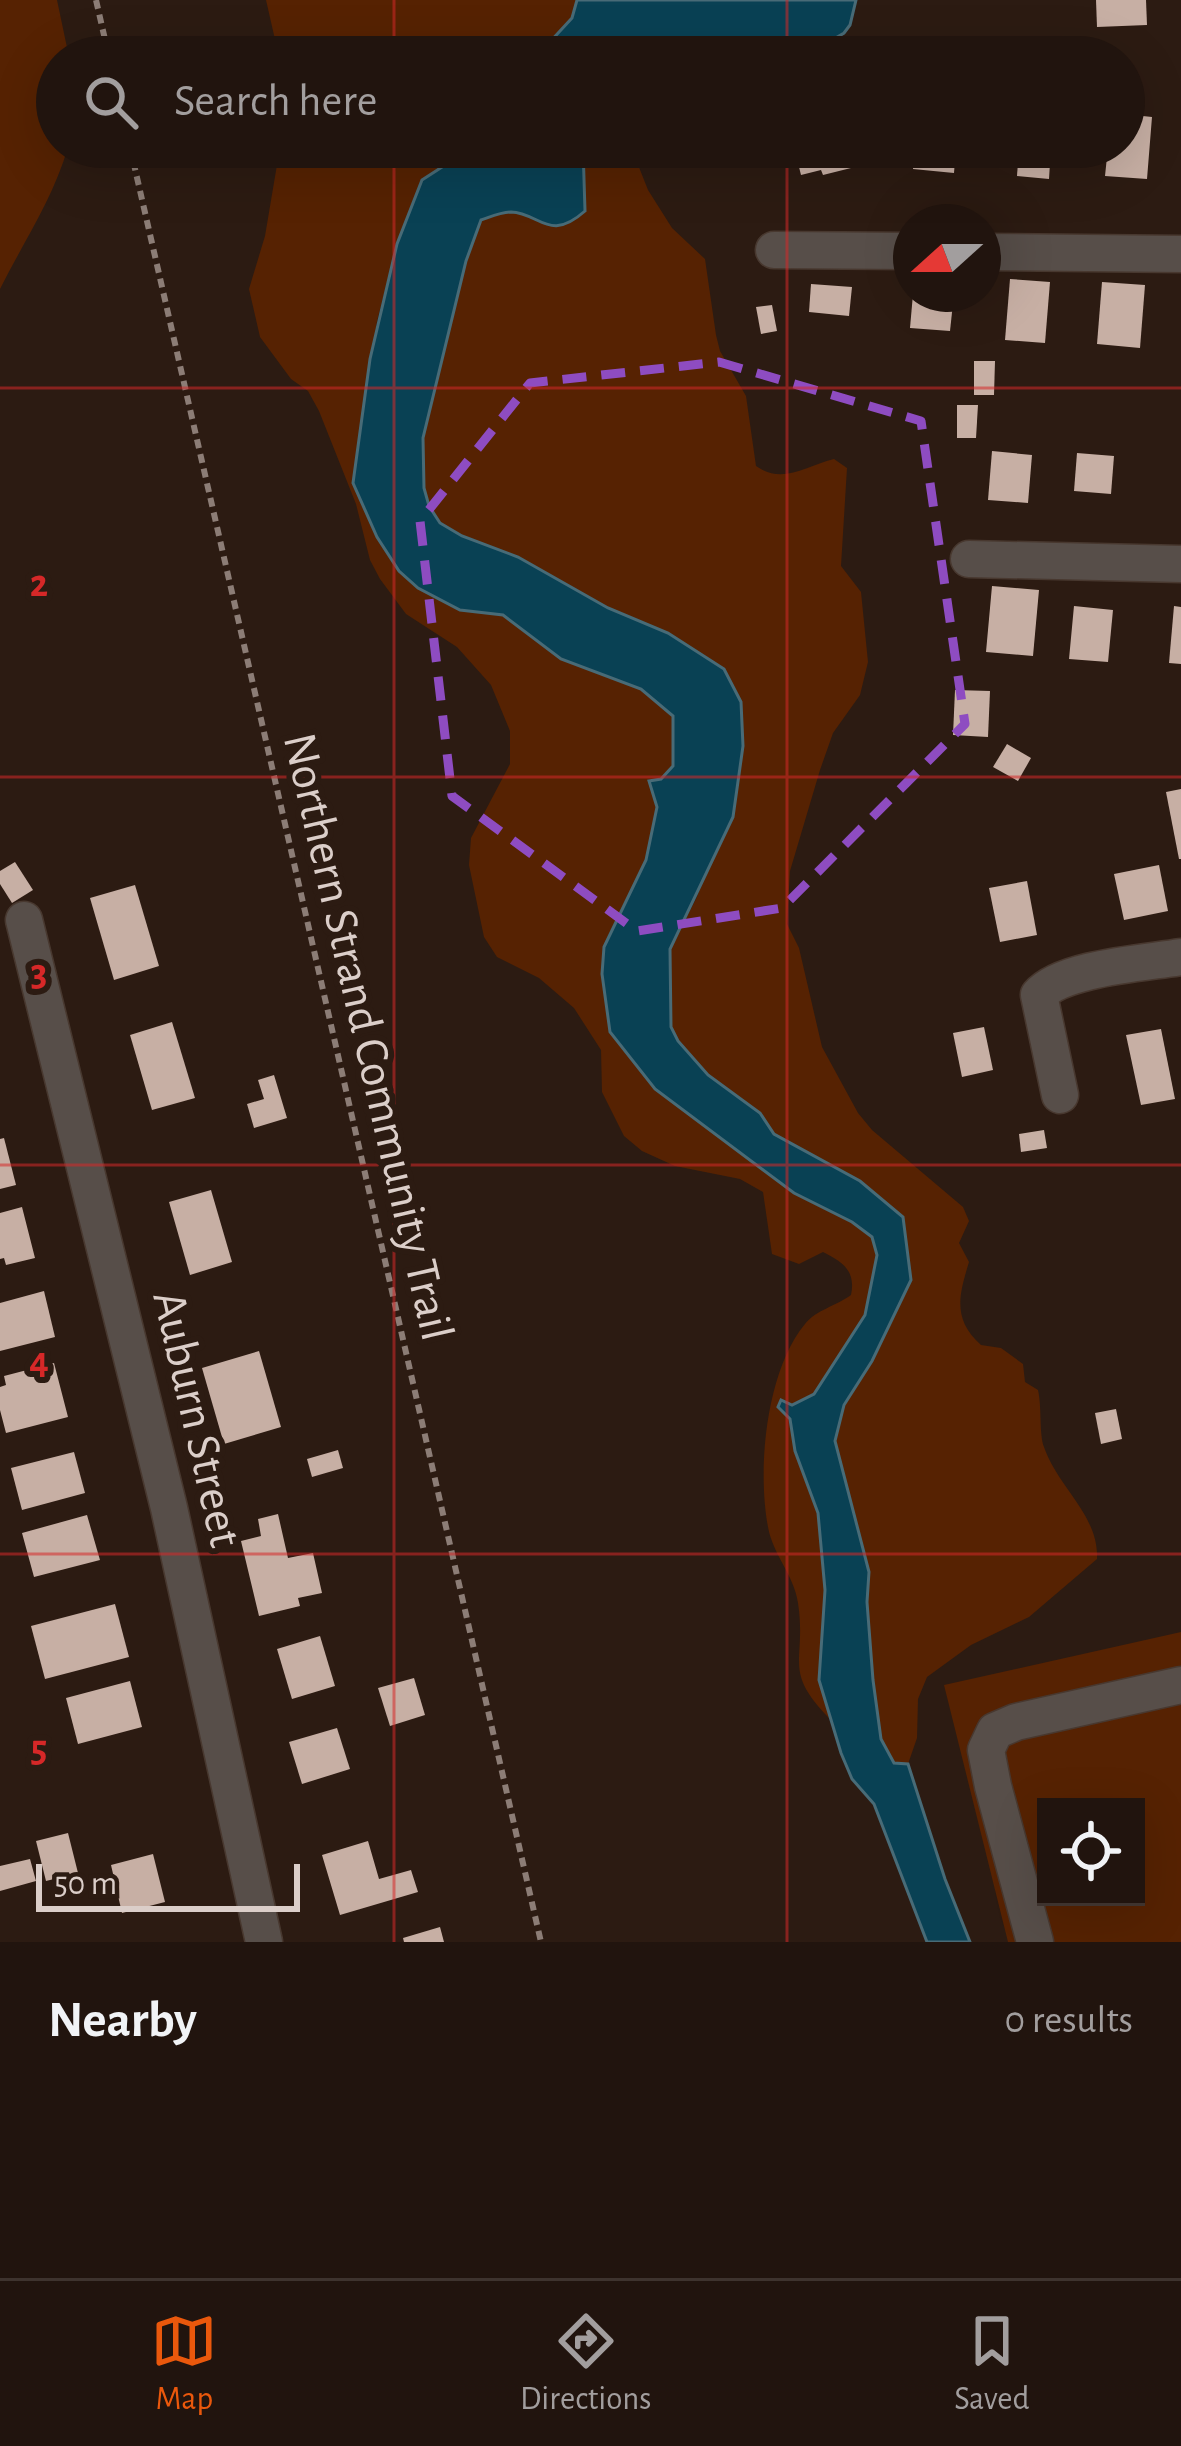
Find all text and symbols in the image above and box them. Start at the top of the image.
search box [36,36,1145,168]
icon: search [78,69,144,135]
text: Search here [174,79,377,124]
north arrow [893,204,1001,312]
text: 2 [30,565,48,604]
street label: Northern Strand Community Trail [274,729,460,1345]
text: 3 [31,954,47,993]
street label: Auburn Street [143,1286,249,1552]
text: 4 [29,1342,49,1381]
text: 5 [31,1730,47,1769]
map controls [1037,1798,1145,1906]
button: locate [1037,1798,1145,1906]
scale bar [36,1858,300,1911]
text: 50 m [54,1868,117,1901]
text: Nearby [48,1995,197,2046]
text: 0 results [1005,2001,1133,2040]
tab: Map [151,2308,217,2420]
tab: Directions [520,2308,651,2420]
tab: Saved [954,2308,1030,2420]

